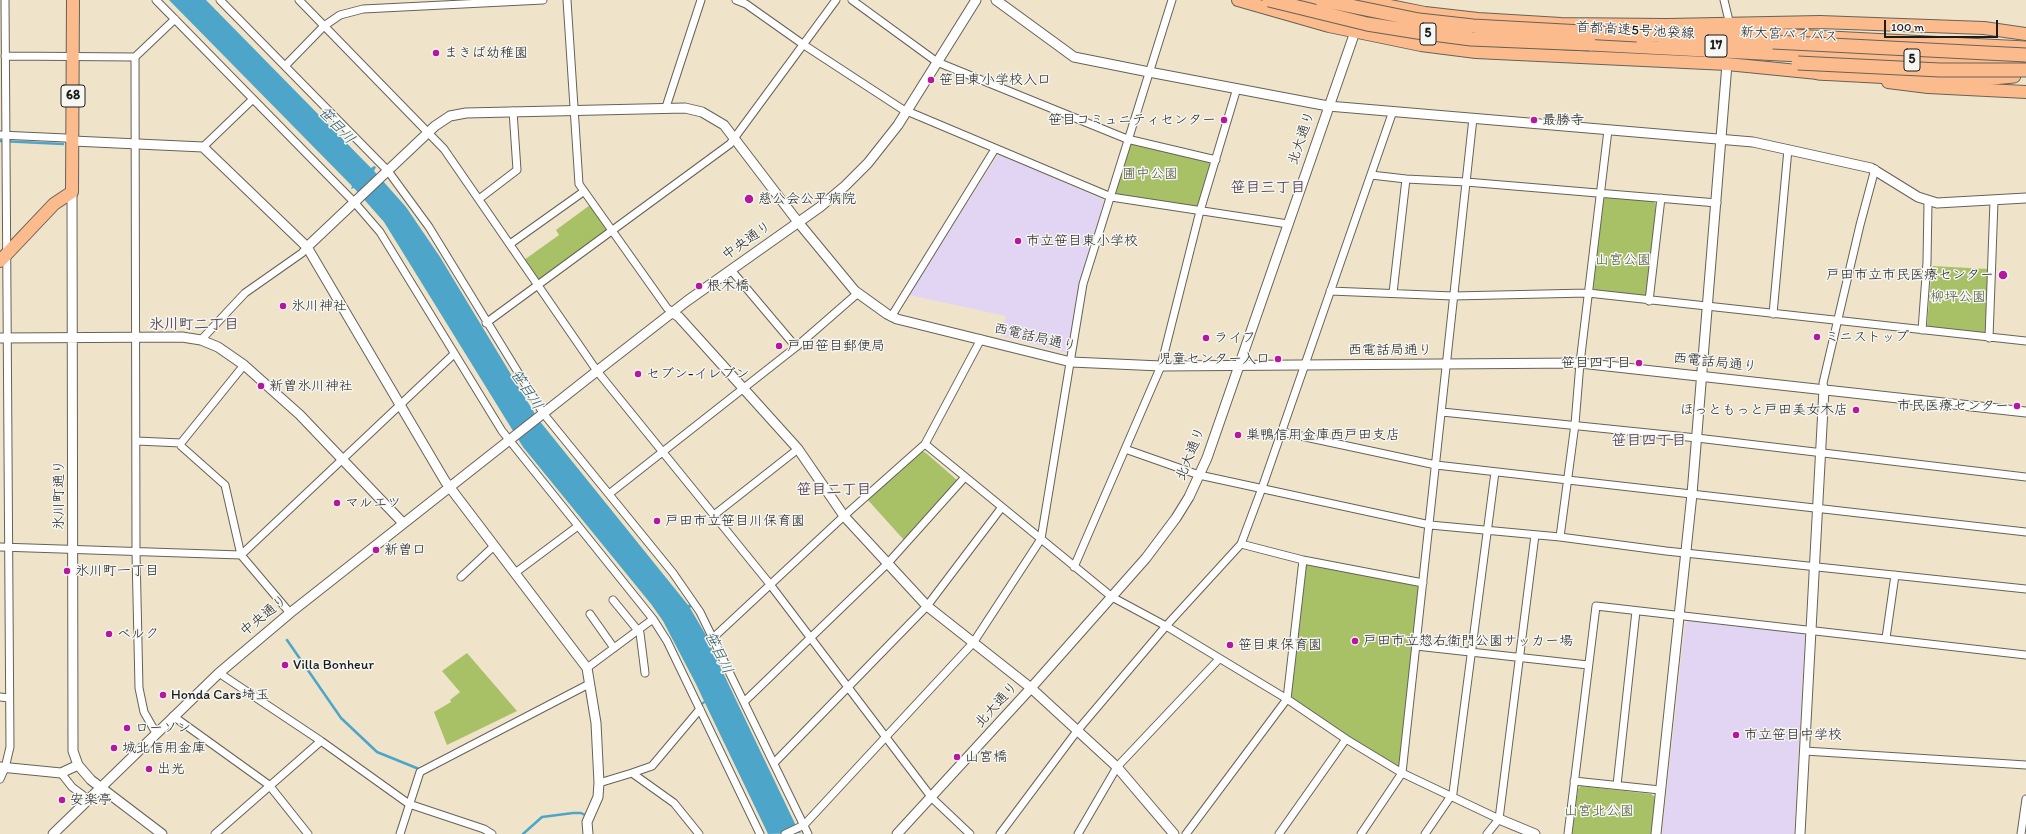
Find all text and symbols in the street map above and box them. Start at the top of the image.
scale bar [1886,12,2000,38]
street label: 首都高速5号池袋線 [1575,19,1695,43]
text: 100 m [1891,20,1924,34]
road number: 5 [1420,23,1436,45]
street label: 新大宮バイパス [1740,24,1838,46]
road number: 17 [1705,35,1727,57]
place label: まきば幼稚園 [444,45,528,61]
marker: まきば幼稚園 [431,48,441,58]
road number: 5 [1904,49,1920,71]
place label: 笹目東小学校入口 [939,72,1051,88]
marker: 笹目東小学校入口 [926,75,936,85]
road number: 68 [61,85,85,107]
water label: 笹目川 [314,104,358,148]
street label: 北大通り [1285,109,1319,167]
place label: 笹目コミュニティセンター [1048,112,1216,128]
place label: 最勝寺 [1542,112,1584,128]
marker: 笹目コミュニティセンター [1219,115,1229,125]
marker: 最勝寺 [1529,115,1539,125]
park label: 圃中公園 [1122,166,1178,182]
district label: 笹目三丁目 [1231,179,1305,197]
place label: 慈公会公平病院 [758,191,856,207]
marker: 慈公会公平病院 [743,193,755,205]
street label: 中央通り [719,218,775,264]
place label: 市立笹目東小学校 [1026,233,1138,249]
marker: 市立笹目東小学校 [1013,236,1023,246]
park label: 山宮公園 [1595,252,1651,268]
place label: 戸田市立市民医療センター [1826,267,1994,283]
marker: 戸田市立市民医療センター [1997,269,2009,281]
place label: 根木橋 [707,278,749,294]
marker: 根木橋 [694,281,704,291]
park label: 柳坪公園 [1930,289,1986,305]
place label: 氷川神社 [291,298,347,314]
marker: 氷川神社 [278,301,288,311]
district label: 氷川町二丁目 [149,316,239,334]
street label: 西電話局通り [992,320,1078,356]
place label: ミニストップ [1825,329,1909,345]
place label: ライフ [1214,330,1256,346]
marker: ミニストップ [1812,332,1822,342]
marker: ライフ [1201,333,1211,343]
place label: 戸田笹目郵便局 [787,338,885,354]
marker: 戸田笹目郵便局 [774,341,784,351]
street label: 西電話局通り [1348,342,1432,358]
street label: 西電話局通り [1672,350,1758,376]
place label: 児童センター入口 [1158,351,1270,367]
marker: 児童センター入口 [1273,354,1283,364]
place label: 笹目四丁目 [1561,355,1631,371]
marker: 笹目四丁目 [1634,358,1644,368]
water label: 笹目川 [506,366,546,414]
place label: セブン-イレブン [646,366,750,382]
marker: セブン-イレブン [633,369,643,379]
place label: 新曽氷川神社 [269,378,353,394]
marker: 新曽氷川神社 [256,381,266,391]
place label: 市民医療センター [1897,398,2009,414]
marker: 市民医療センター [2012,401,2022,411]
place label: ほっともっと戸田美女木店 [1680,402,1848,418]
marker: ほっともっと戸田美女木店 [1851,405,1861,415]
street label: 北大通り [1173,425,1209,483]
place label: 巣鴨信用金庫西戸田支店 [1246,427,1400,443]
marker: 巣鴨信用金庫西戸田支店 [1233,430,1243,440]
district label: 笹目四丁目 [1612,432,1686,450]
street label: 氷川町通り [51,460,67,530]
district label: 笹目二丁目 [797,481,871,499]
place label: マルエツ [345,495,401,511]
marker: マルエツ [332,498,342,508]
place label: 戸田市立笹目川保育園 [665,513,805,529]
marker: 戸田市立笹目川保育園 [652,516,662,526]
place label: 新曽口 [384,542,426,558]
marker: 新曽口 [371,545,381,555]
place label: 氷川町一丁目 [75,563,159,579]
marker: 氷川町一丁目 [62,566,72,576]
street label: 中央通り [237,592,291,640]
place label: ベルク [117,626,159,642]
marker: ベルク [104,629,114,639]
water label: 笹目川 [700,629,736,677]
place label: 戸田市立惣右衛門公園サッカー場 [1363,633,1573,649]
marker: 戸田市立惣右衛門公園サッカー場 [1350,636,1360,646]
place label: 笹目東保育園 [1238,637,1322,653]
marker: 笹目東保育園 [1225,640,1235,650]
place label: Villa Bonheur [293,657,374,673]
marker: Villa Bonheur [280,660,290,670]
street label: 北大通り [972,679,1022,731]
place label: Honda Cars埼玉 [171,687,269,703]
marker: Honda Cars埼玉 [158,690,168,700]
place label: ローソン [135,720,191,736]
marker: ローソン [122,723,132,733]
place label: 市立笹目中学校 [1744,727,1842,743]
marker: 市立笹目中学校 [1731,730,1741,740]
place label: 城北信用金庫 [122,740,206,756]
marker: 城北信用金庫 [109,743,119,753]
place label: 山宮橋 [965,749,1007,765]
marker: 山宮橋 [952,752,962,762]
place label: 出光 [157,761,185,777]
marker: 出光 [144,764,154,774]
place label: 安楽亭 [70,792,112,808]
marker: 安楽亭 [57,795,67,805]
park label: 山宮北公園 [1564,803,1634,819]

